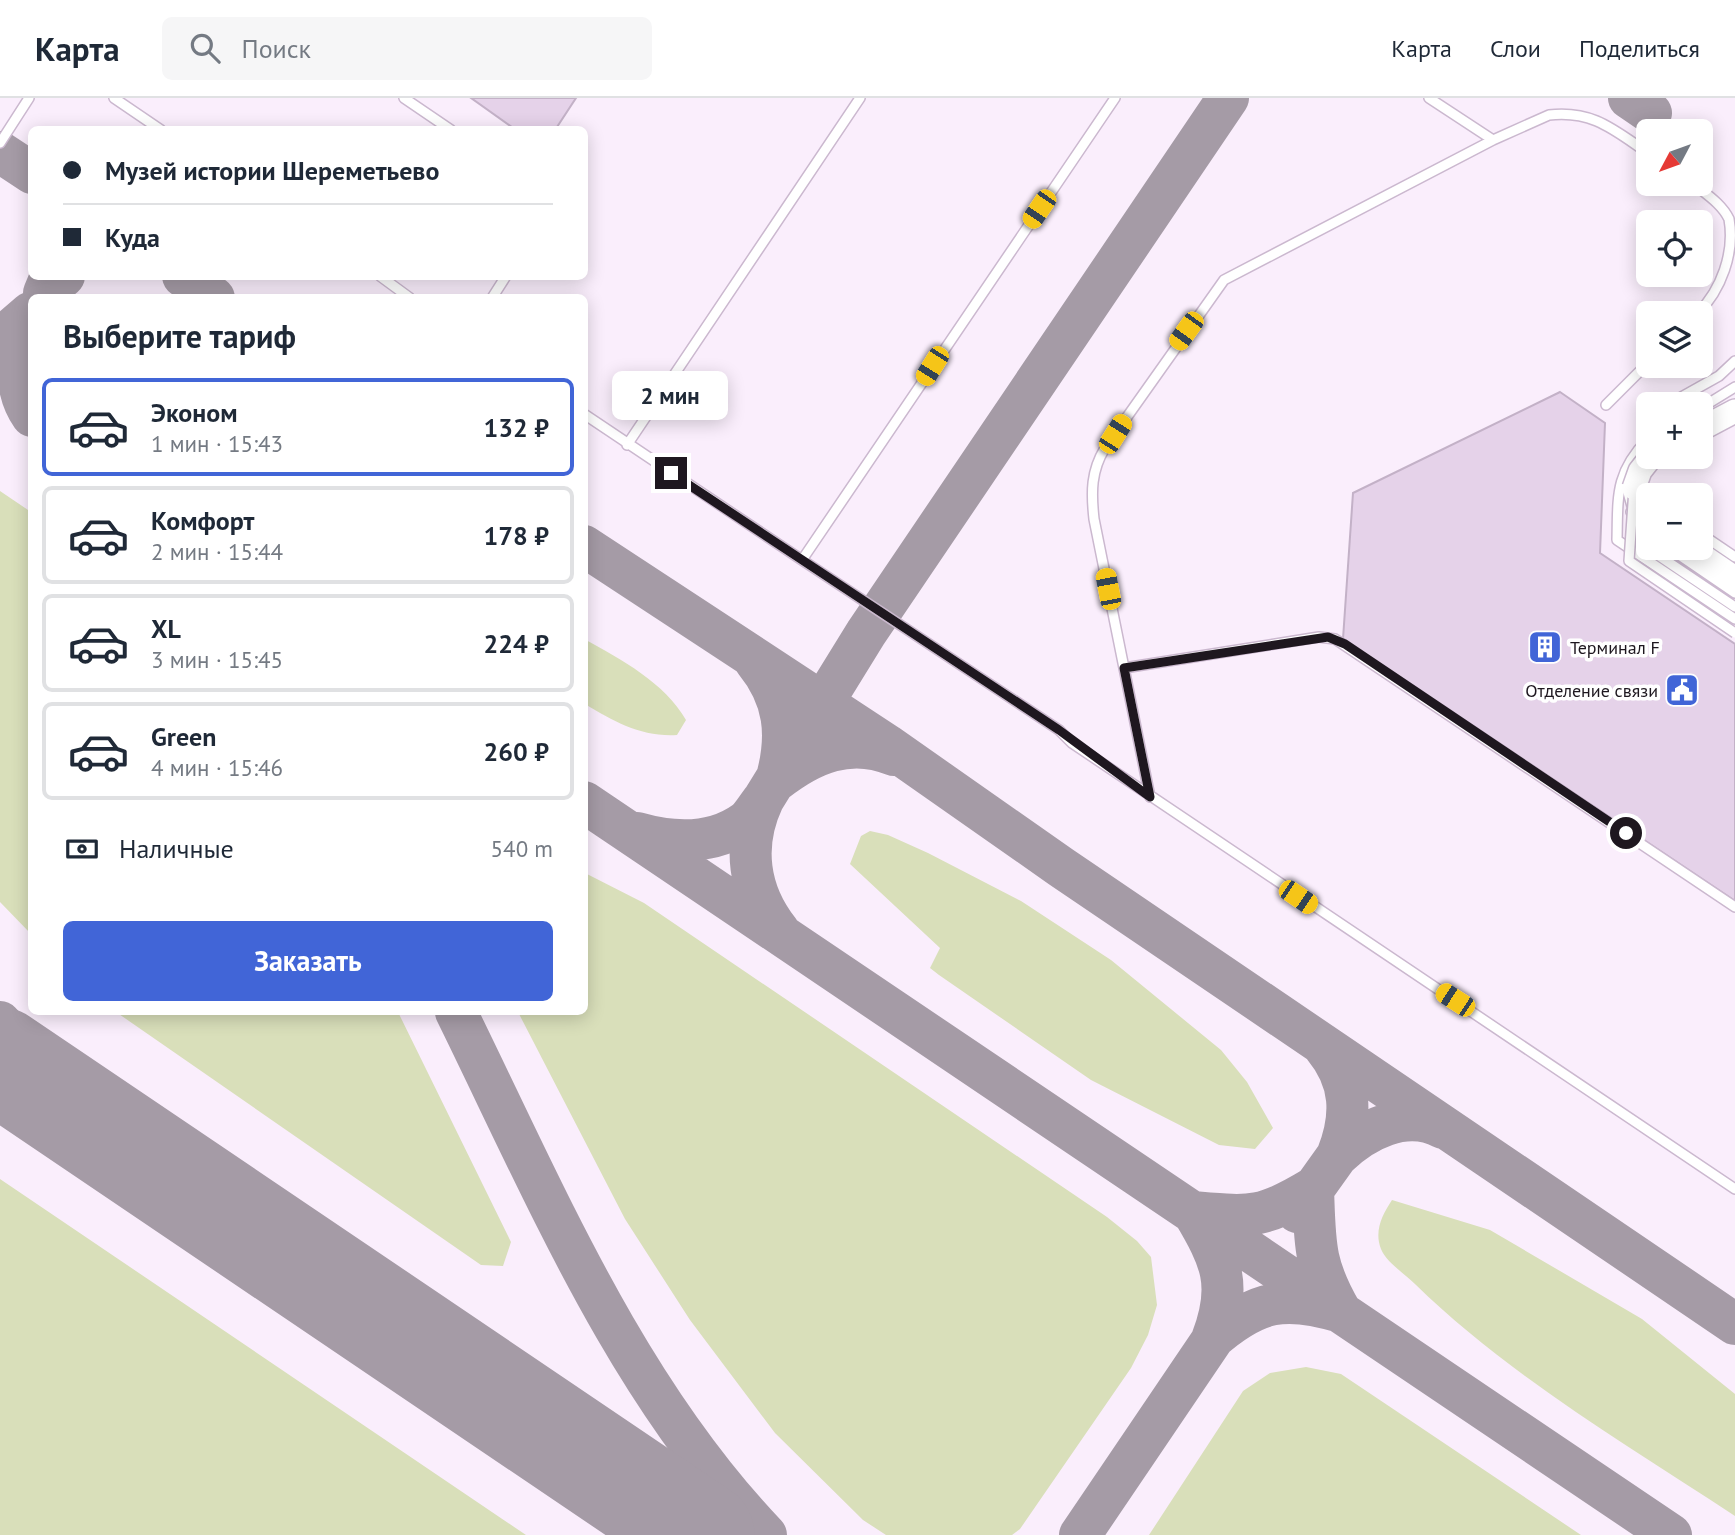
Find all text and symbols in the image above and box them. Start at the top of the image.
search box [162,17,652,80]
text: Карта [35,27,120,70]
icon: search [186,29,224,67]
text: Поиск [242,32,311,65]
text: Карта [1391,33,1452,64]
text: Слои [1490,33,1541,64]
text: Поделиться [1579,33,1700,64]
north arrow [1636,119,1713,196]
map controls [1636,119,1713,560]
text: Музей истории Шереметьево [105,154,439,187]
car [1019,186,1060,232]
button: locate [1636,210,1713,287]
text: Куда [105,221,160,254]
button: layers [1636,301,1713,378]
car [1166,308,1207,354]
text: Выберите тариф [63,315,296,357]
car [912,343,953,389]
callout: 2 мин [613,372,729,420]
text: 2 мин [640,381,700,410]
button: + [1636,392,1713,469]
icon: car [67,396,130,459]
text: Эконом [151,396,238,429]
text: 132 ₽ [483,411,549,444]
car [1095,411,1136,457]
text: 1 мин · 15:43 [151,429,283,458]
route end [655,457,687,489]
button: − [1636,483,1713,560]
icon: car [67,504,130,567]
text: Комфорт [151,504,254,537]
text: 178 ₽ [483,519,549,552]
text: 2 мин · 15:44 [151,537,283,566]
car [1094,566,1123,612]
icon: car [67,612,130,675]
text: XL [151,612,181,645]
text: 224 ₽ [483,627,549,660]
building icon: Терминал F [1526,628,1564,666]
place label: Терминал F [1570,636,1660,659]
text: 3 мин · 15:45 [151,645,283,674]
public building icon: Отделение связи [1663,671,1701,709]
place label: Отделение связи [1525,679,1658,702]
icon: car [67,720,130,783]
text: Green [151,720,216,753]
text: 260 ₽ [483,735,549,768]
text: 4 мин · 15:46 [151,753,283,782]
route start [1610,817,1642,849]
icon: cash [63,830,101,868]
text: Наличные [119,832,234,865]
text: 540 m [491,834,553,863]
car [1275,877,1322,917]
button: Заказать [63,921,553,1001]
car [1432,980,1479,1020]

